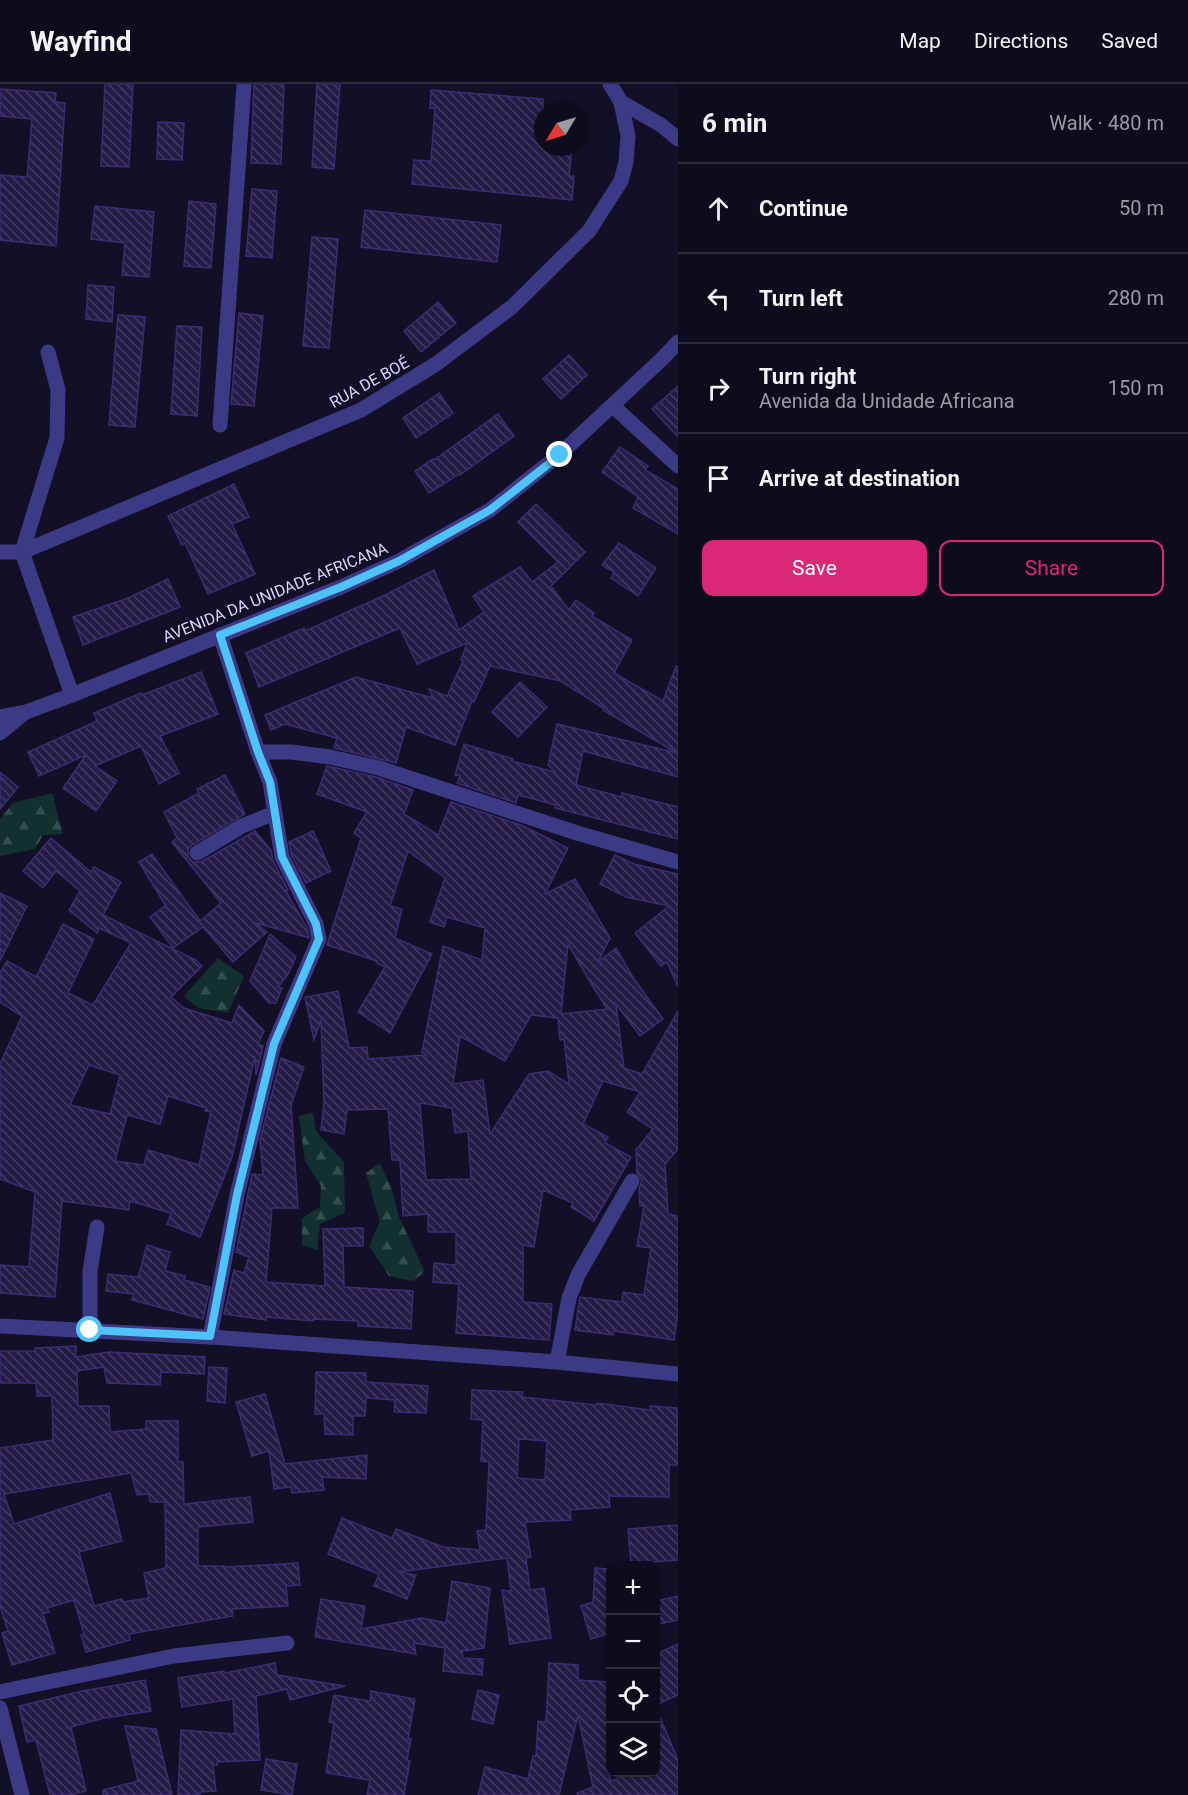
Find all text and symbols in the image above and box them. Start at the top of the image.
text: Wayfind [30,25,131,58]
text: Map [899,29,941,53]
text: Directions [974,29,1068,53]
text: Saved [1101,29,1158,53]
north arrow [534,102,588,156]
text: 6 min [702,108,767,138]
text: Walk · 480 m [1049,111,1164,135]
icon: ahead [702,192,735,225]
text: Continue [759,196,848,221]
text: 50 m [1119,196,1164,220]
icon: left [702,282,735,315]
text: Turn left [759,286,843,311]
text: 280 m [1108,286,1164,310]
street label: RUA DE BOÉ [326,353,412,412]
text: Turn right [759,364,856,389]
icon: right [702,372,735,405]
text: 150 m [1108,376,1164,400]
text: Avenida da Unidade Africana [759,389,1015,413]
route end [546,441,572,467]
icon: arrive [702,462,735,495]
text: Arrive at destination [759,466,960,491]
street label: AVENIDA DA UNIDADE AFRICANA [160,538,391,646]
button: Save [702,540,927,596]
button: Share [939,540,1164,596]
route start [76,1316,102,1342]
map controls [606,1561,660,1777]
button: + [606,1561,660,1615]
button: − [606,1615,660,1669]
button: locate [606,1669,660,1723]
button: layers [606,1723,660,1777]

